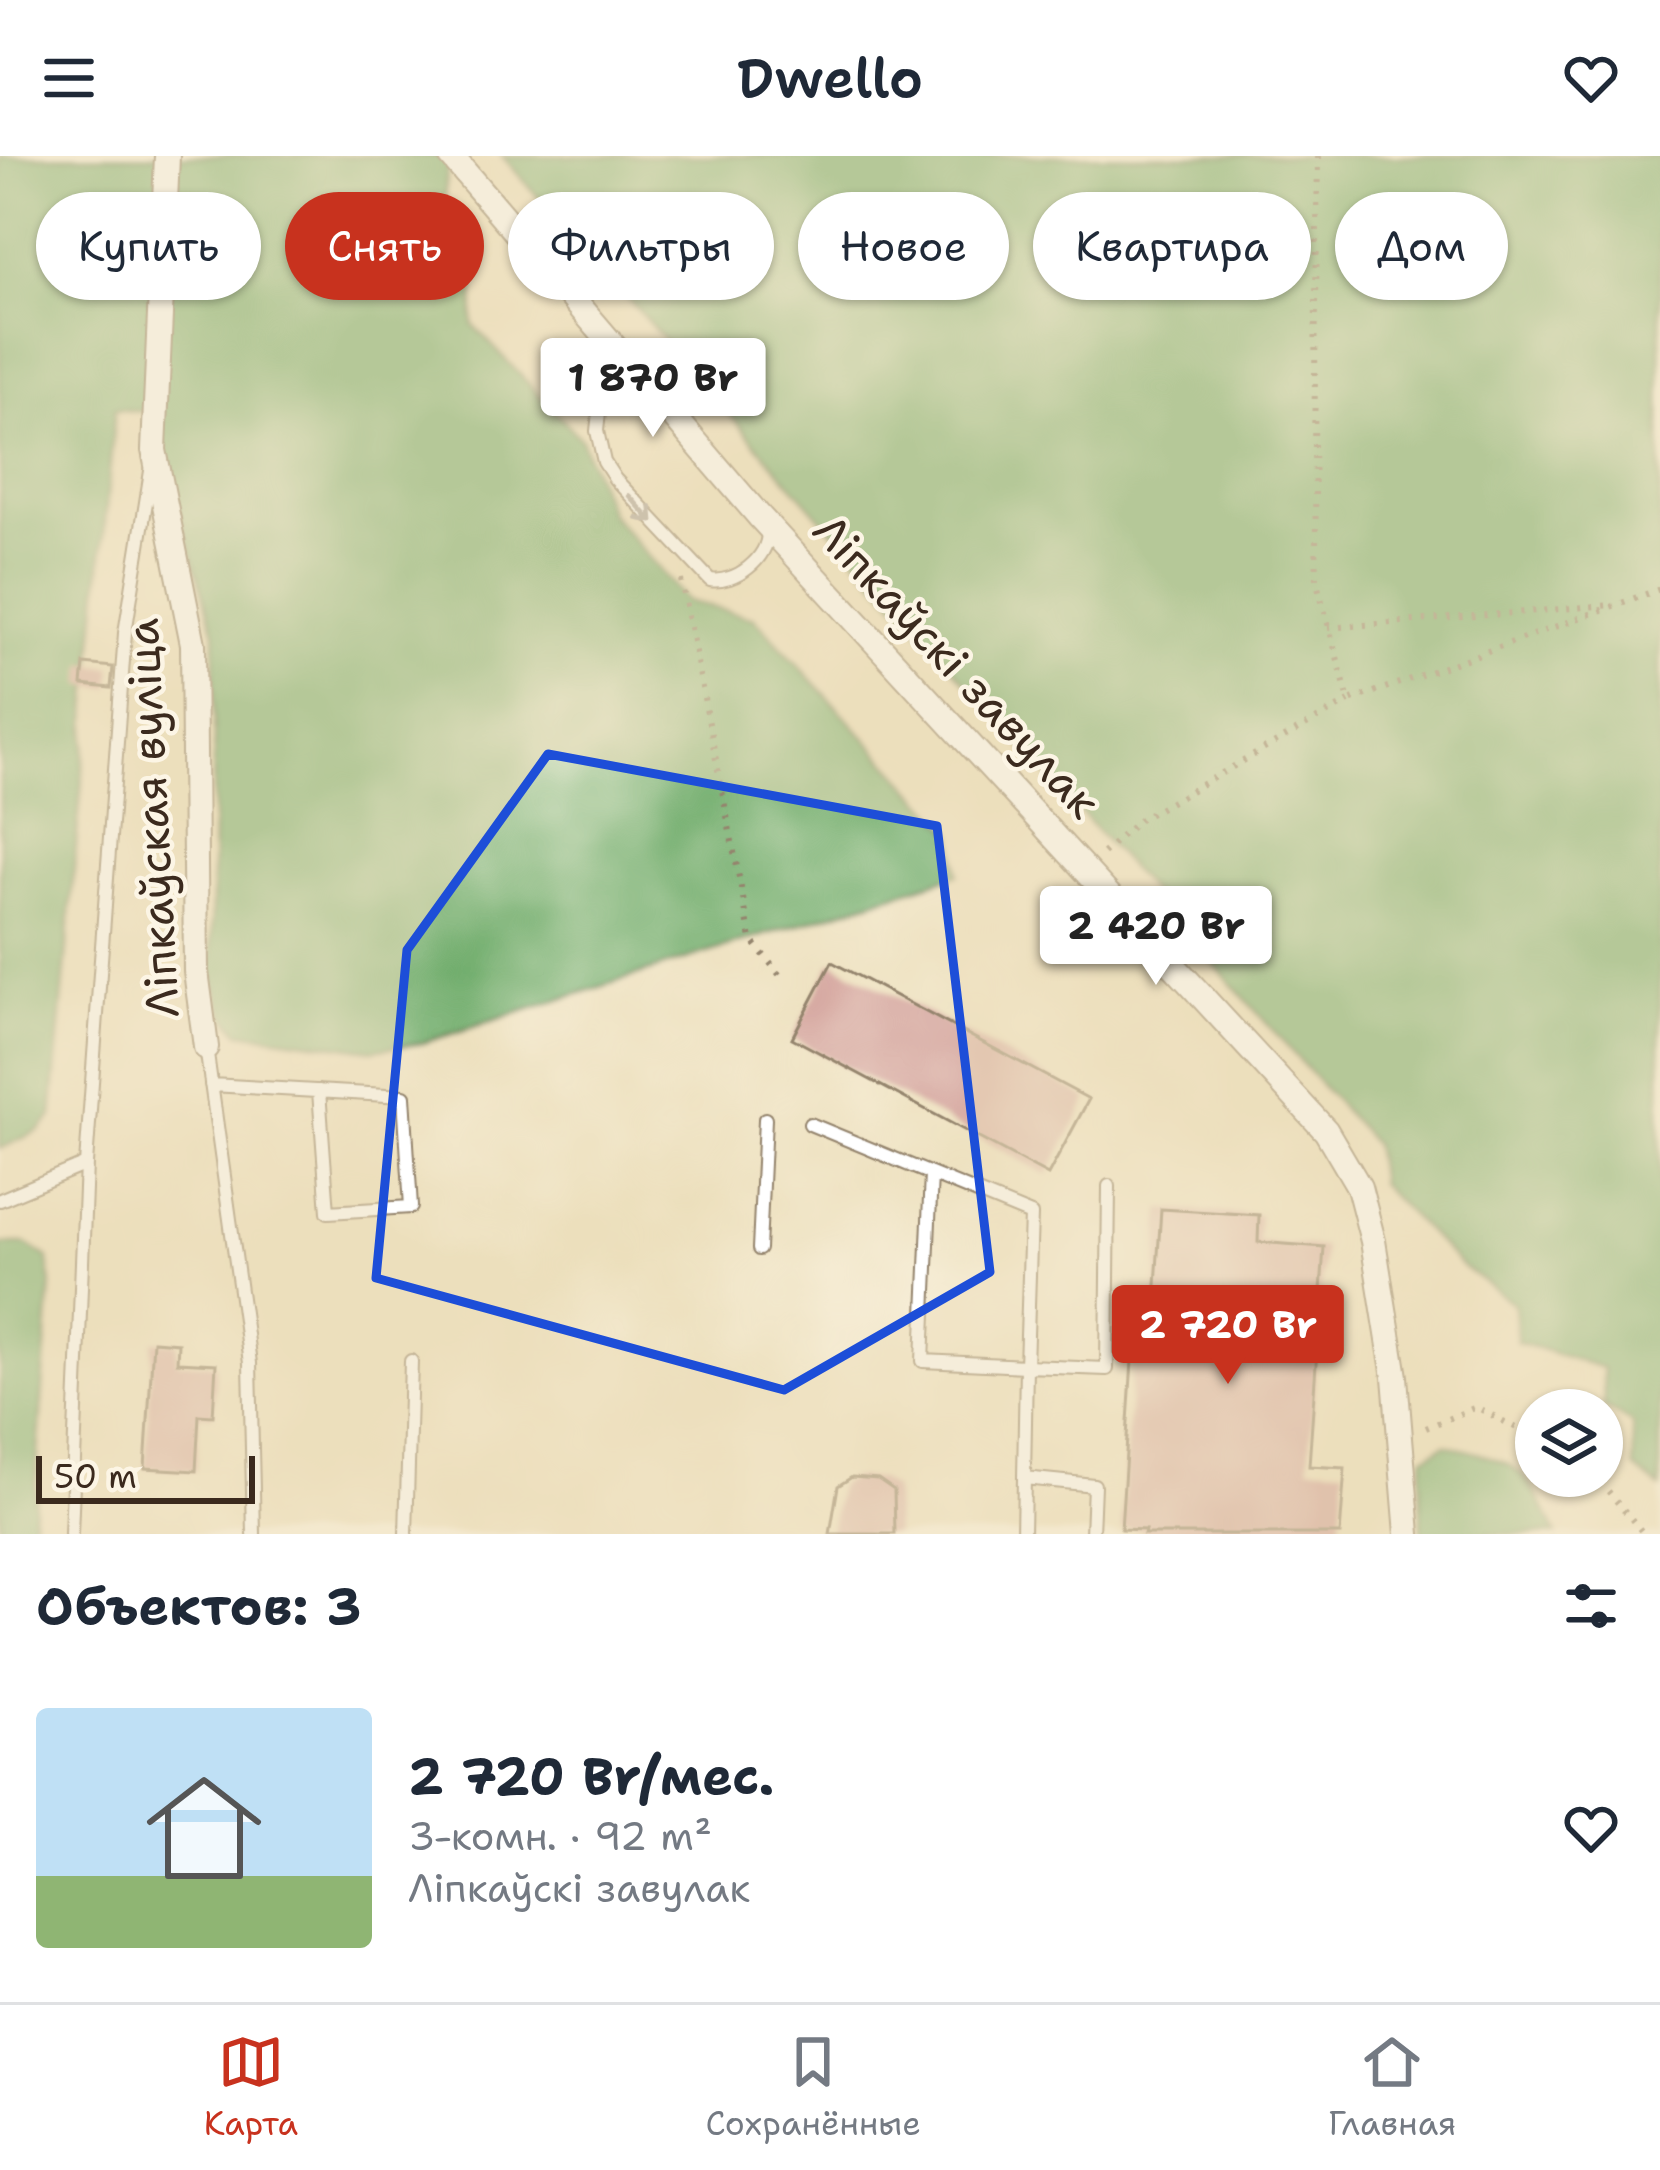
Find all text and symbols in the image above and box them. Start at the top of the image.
text: Dwello [737,42,923,114]
icon: menu [36,45,102,111]
icon: heart [1558,45,1624,111]
chip: Купить [36,192,261,300]
chip: Снять [285,192,484,300]
chip: Фильтры [508,192,774,300]
chip: Новое [798,192,1009,300]
chip: Квартира [1033,192,1311,300]
chip: Дом [1335,192,1508,300]
pin: 1 870 Br [529,338,777,440]
text: 1 870 Br [568,351,738,403]
one-way arrow [627,493,654,523]
street label: Ліпкаўскі завулак [800,501,1114,831]
street label: Ліпкаўская вуліца [112,617,192,1019]
pin: 2 420 Br [1032,886,1280,988]
text: 2 420 Br [1067,899,1245,951]
pin: 2 720 Br [1104,1285,1352,1387]
text: 2 720 Br [1139,1298,1317,1350]
map controls [1515,1389,1623,1497]
button: layers [1515,1389,1623,1497]
scale bar [36,1450,255,1503]
text: 50 m [54,1454,137,1499]
text: Объектов: 3 [36,1572,362,1640]
icon: filters [1558,1573,1624,1639]
text: 2 720 Br/мес. [408,1742,774,1810]
icon: home [132,1756,276,1900]
icon: heart [1558,1795,1624,1861]
text: 3-комн. · 92 m² [408,1810,712,1862]
text: Ліпкаўскі завулак [408,1862,750,1914]
tab: Карта [204,2029,298,2146]
tab: Сохранённые [705,2029,921,2146]
tab: Главная [1328,2029,1456,2146]

